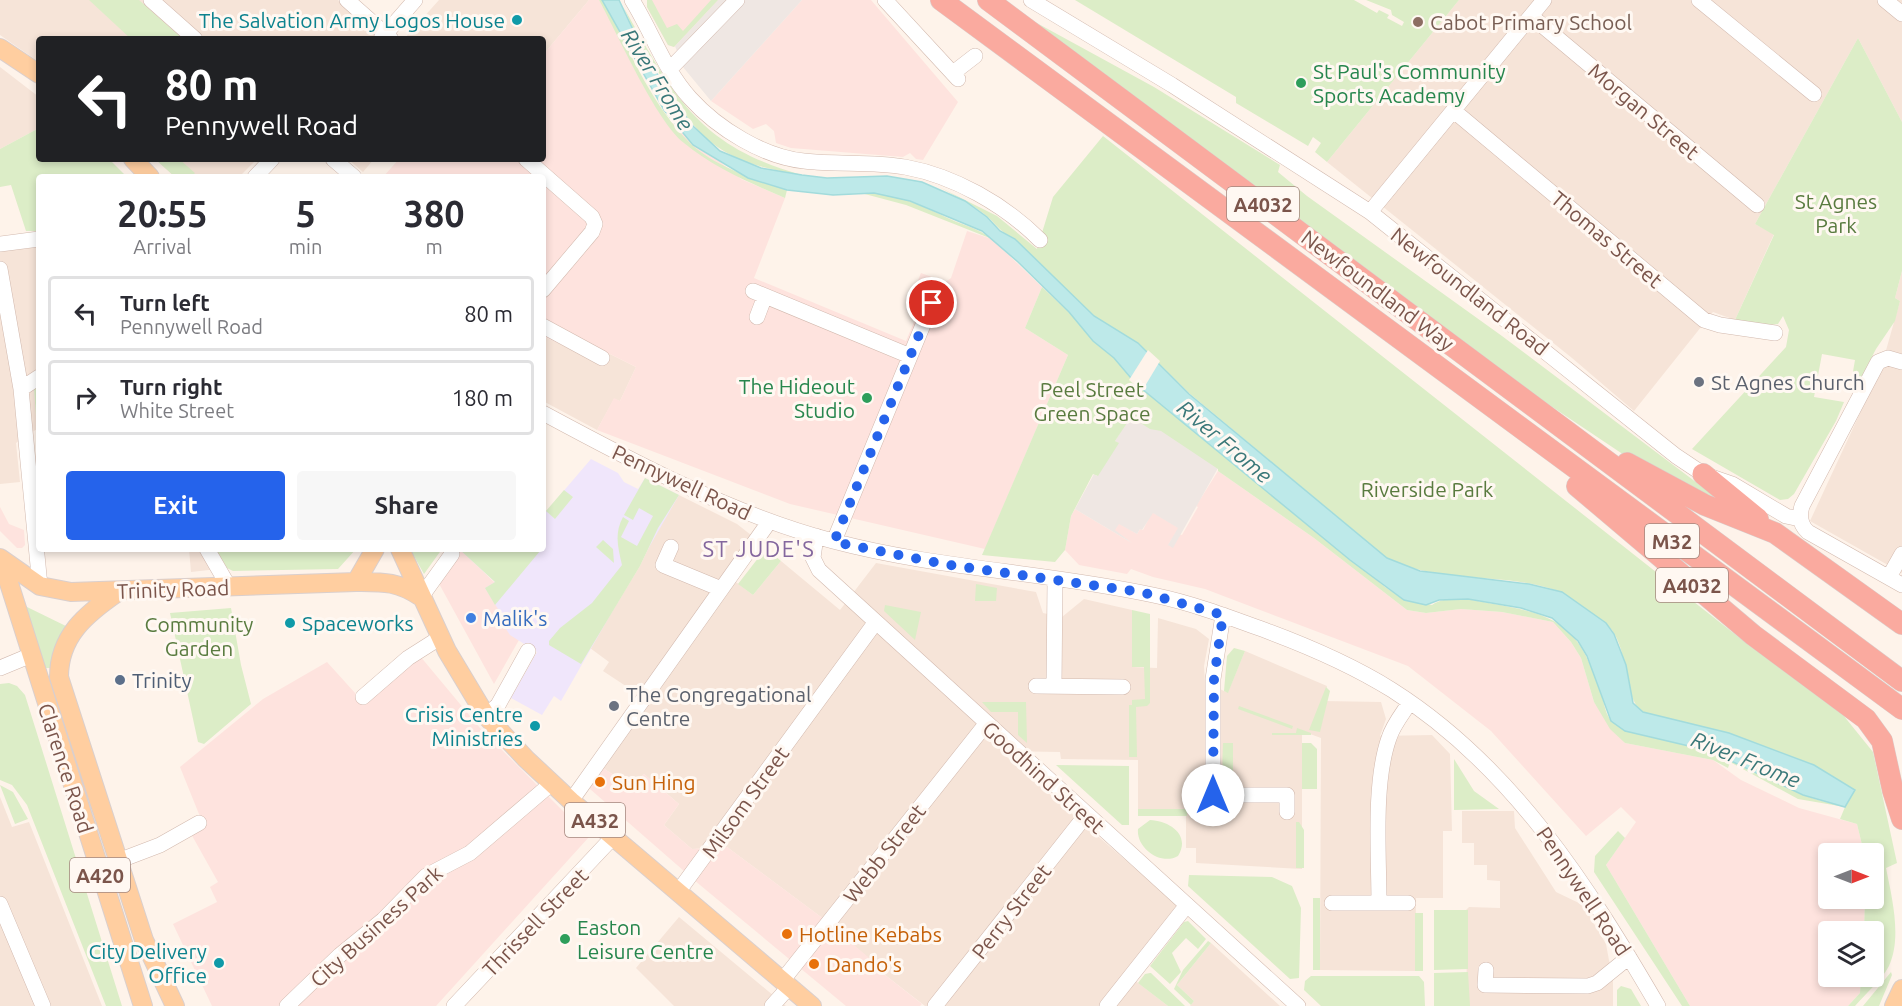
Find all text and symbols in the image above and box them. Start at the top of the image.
place label: The Salvation Army Logos House [199,8,505,32]
place label: Cabot Primary School [1430,10,1632,34]
marker: The Salvation Army Logos House [510,13,524,27]
marker: Cabot Primary School [1411,15,1425,29]
water label: River Frome [617,24,699,134]
street label: Morgan Street [1584,58,1704,164]
place label: St Paul's Community Sports Academy [1313,59,1506,107]
icon: left [66,60,144,138]
text: 80 m [165,61,259,108]
marker: St Paul's Community Sports Academy [1294,76,1308,90]
text: Pennywell Road [165,110,358,140]
street label: Thomas Street [1547,186,1667,292]
road number: A4032 [1227,187,1299,221]
park label: St Agnes Park [1795,189,1877,237]
text: 20:55 [117,193,207,234]
text: 5 [295,193,316,234]
text: 380 [404,193,465,234]
street label: Newfoundland Road [1386,222,1554,360]
street label: Newfoundland Way [1297,225,1459,355]
text: Arrival [133,235,192,258]
text: min [289,235,322,258]
text: m [426,235,443,258]
pin [906,277,957,328]
icon: arrive [915,286,948,319]
text: Turn left [120,290,210,315]
icon: left [69,297,102,330]
text: 80 m [464,301,513,326]
text: Pennywell Road [120,315,263,338]
place label: St Agnes Church [1711,370,1865,394]
text: Turn right [120,374,222,399]
place label: The Hideout Studio [739,374,855,422]
marker: St Agnes Church [1692,375,1706,389]
park label: Peel Street Green Space [1033,377,1151,425]
icon: right [69,381,102,414]
text: 180 m [452,385,513,410]
marker: The Hideout Studio [860,391,874,405]
water label: River Frome [1173,394,1277,488]
text: White Street [120,399,234,422]
street label: Pennywell Road [609,439,755,525]
button: Exit [66,471,285,540]
button: Share [297,471,516,540]
park label: Riverside Park [1361,477,1494,501]
road number: M32 [1645,524,1699,558]
district label: ST JUDE'S [703,536,815,561]
road number: A4032 [1656,568,1728,602]
street label: Trinity Road [116,575,230,603]
place label: Malik's [483,606,547,630]
place label: Spaceworks [302,611,414,635]
marker: Malik's [464,611,478,625]
park label: Community Garden [145,612,253,660]
marker: Spaceworks [283,616,297,630]
place label: Trinity [132,668,192,692]
marker: Trinity [113,673,127,687]
place label: The Congregational Centre [626,682,812,730]
marker: The Congregational Centre [607,699,621,713]
street label: Clarence Road [34,700,98,836]
place label: Crisis Centre Ministries [405,702,523,750]
street label: Goodhind Street [978,716,1110,838]
marker: Crisis Centre Ministries [528,719,542,733]
water label: River Frome [1688,726,1804,792]
street label: Milsom Street [697,742,793,862]
position arrow [1181,763,1245,827]
place label: Sun Hing [612,770,696,794]
marker: Sun Hing [593,775,607,789]
street label: Webb Street [838,799,930,907]
road number: A432 [565,803,625,837]
street label: Pennywell Road [1532,822,1636,960]
north arrow [1818,843,1884,909]
map controls [1818,843,1884,987]
road number: A420 [70,858,130,892]
street label: Perry Street [967,859,1055,963]
street label: City Business Park [305,860,447,991]
street label: Thrissell Street [477,863,593,981]
place label: Easton Leisure Centre [577,915,714,963]
button: layers [1818,921,1884,987]
place label: Hotline Kebabs [799,922,942,946]
marker: Hotline Kebabs [780,927,794,941]
marker: Easton Leisure Centre [558,932,572,946]
place label: City Delivery Office [88,939,207,987]
place label: Dando's [826,952,902,976]
marker: City Delivery Office [212,956,226,970]
marker: Dando's [807,957,821,971]

